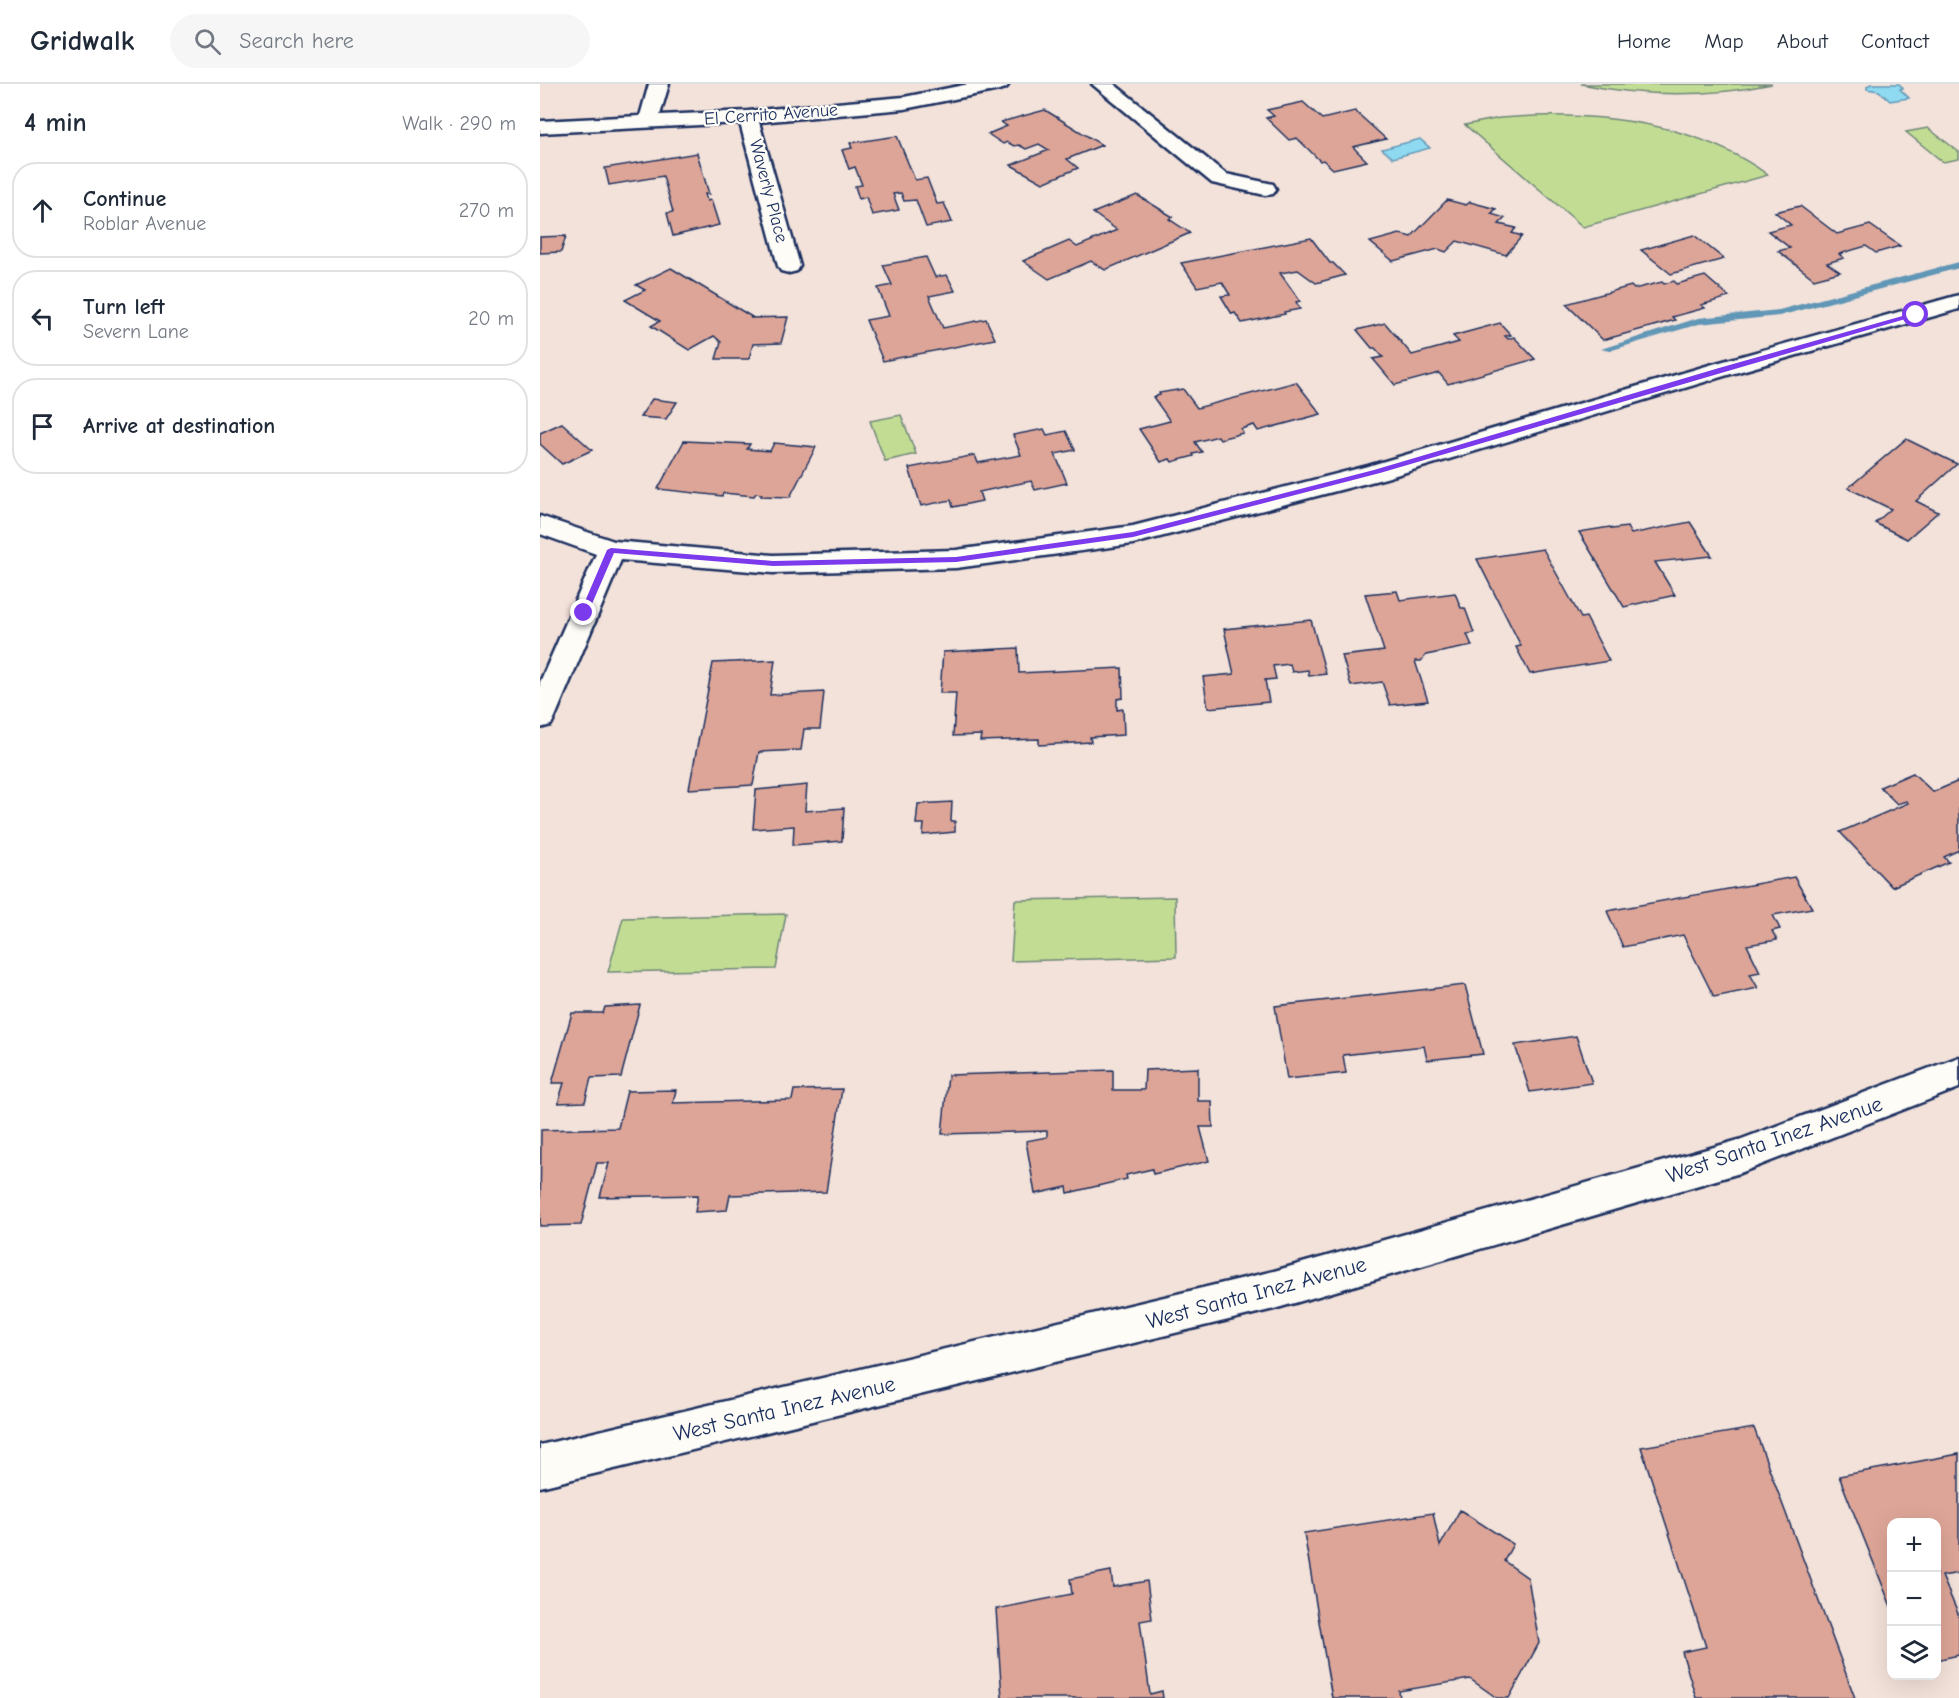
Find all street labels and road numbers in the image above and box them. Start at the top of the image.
street label: El Cerrito Avenue [703,99,839,130]
street label: Waverly Place [745,137,792,245]
street label: West Santa Inez Avenue [1663,1091,1886,1189]
street label: West Santa Inez Avenue [1143,1251,1369,1335]
street label: West Santa Inez Avenue [671,1371,898,1447]

